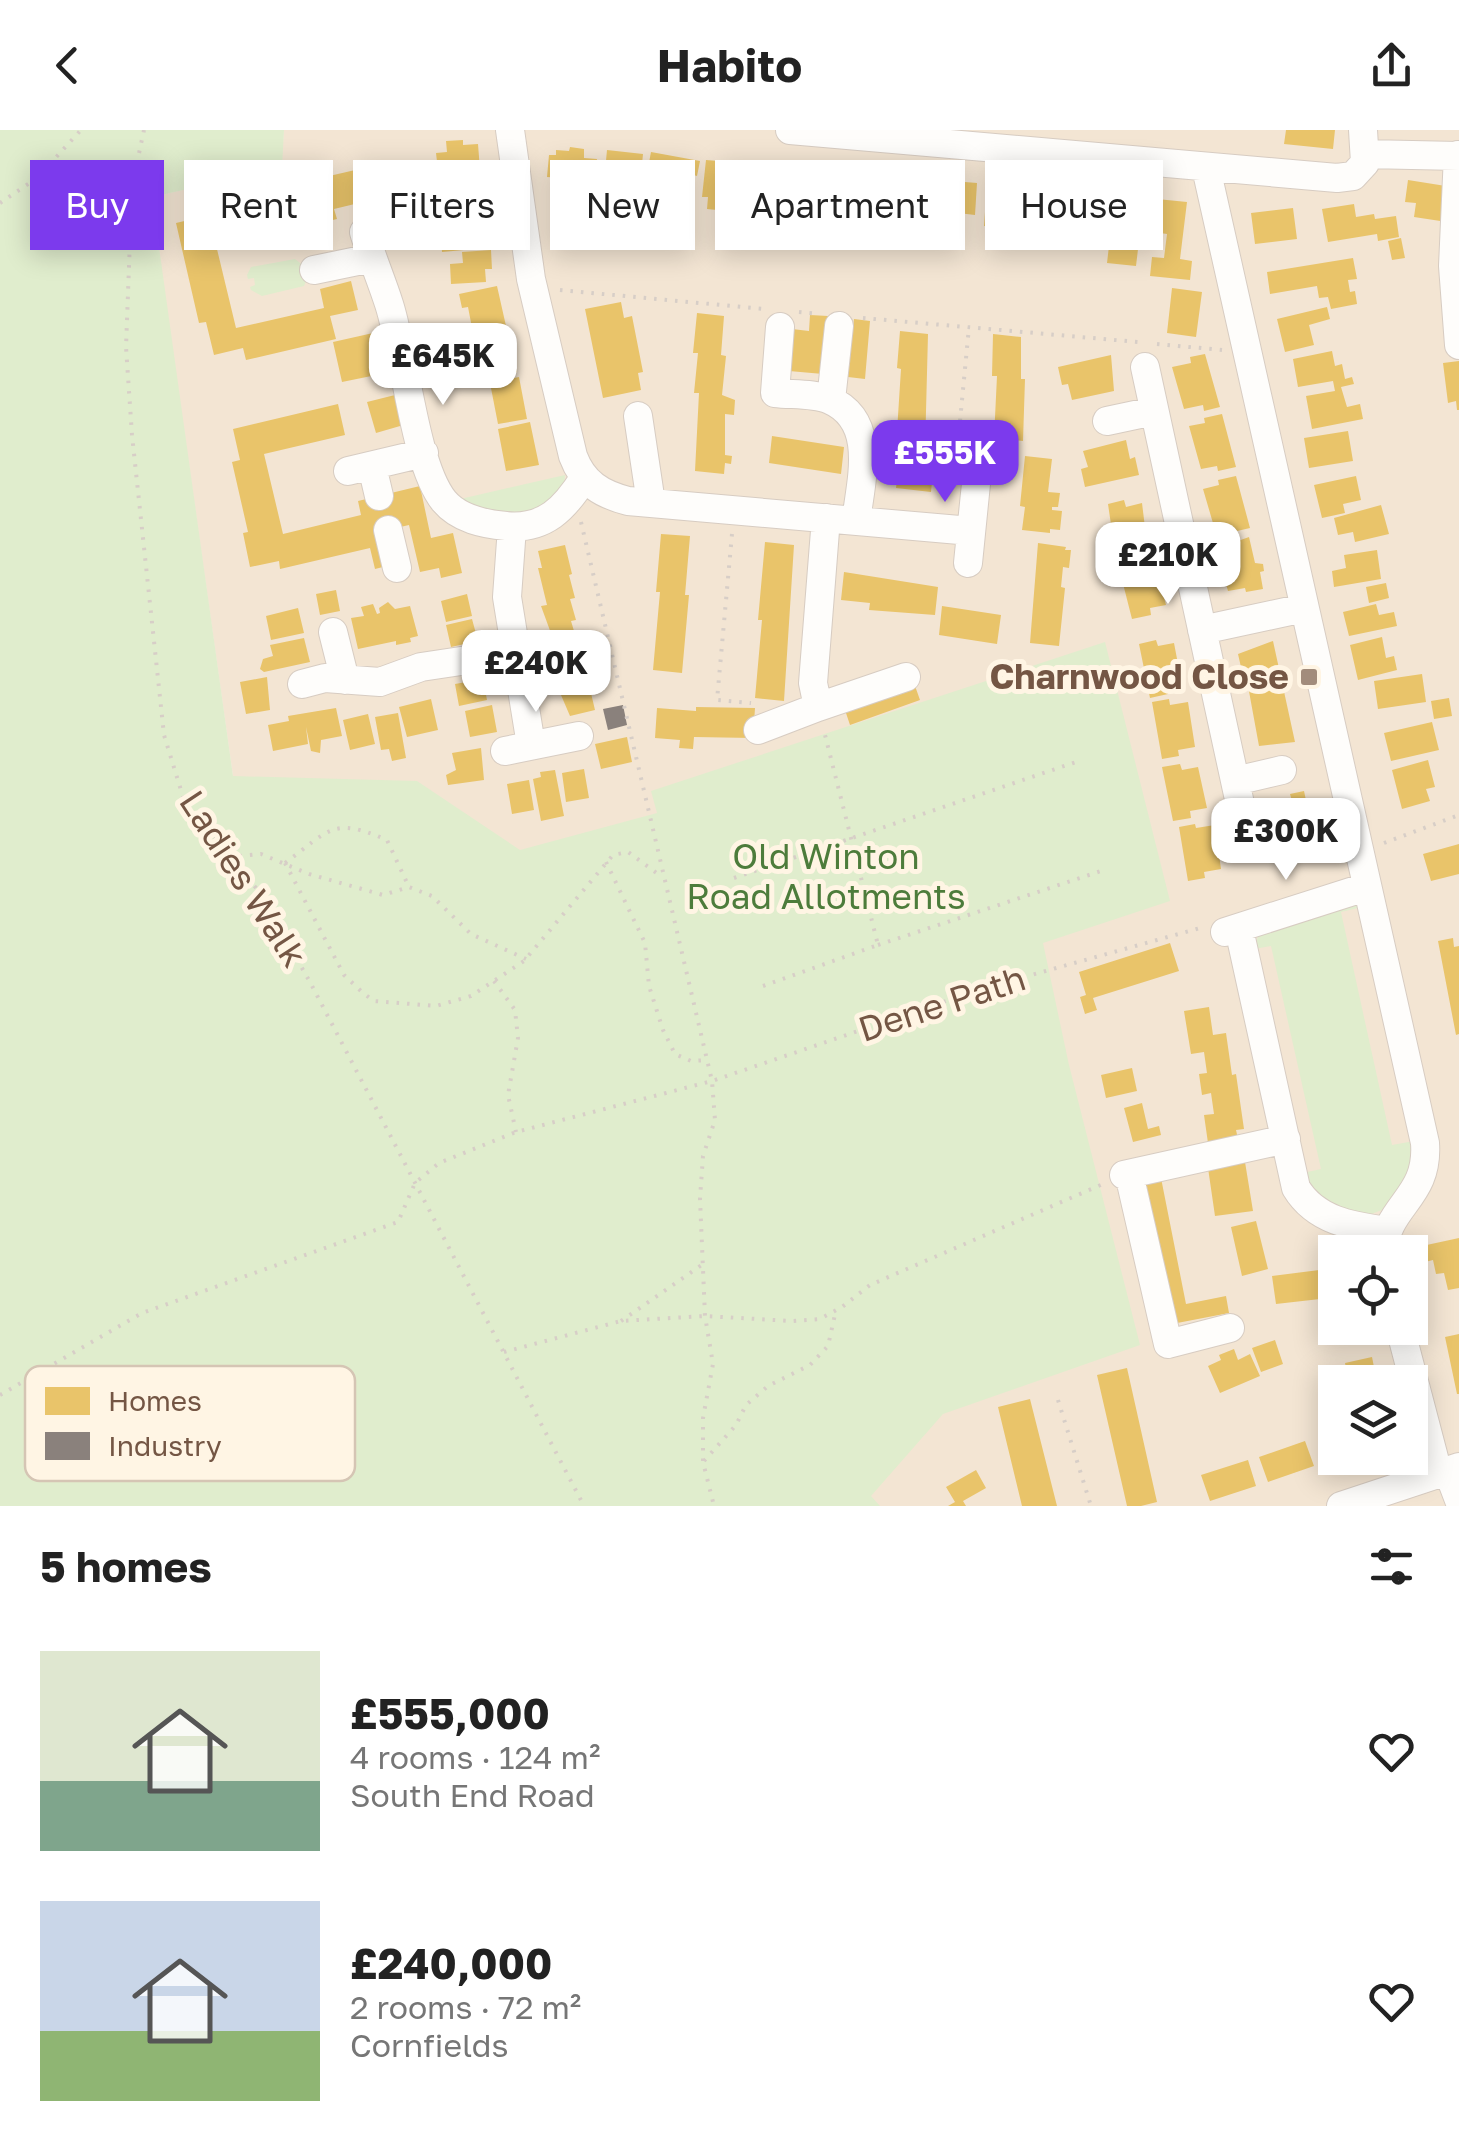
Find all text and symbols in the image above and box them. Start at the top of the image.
icon: back [40,38,95,93]
text: Habito [657,38,802,92]
icon: share [1364,38,1419,93]
chip: Buy [30,160,164,250]
chip: Rent [184,160,333,250]
chip: Filters [353,160,530,250]
chip: New [550,160,695,250]
chip: Apartment [715,160,965,250]
chip: House [985,160,1163,250]
pin: £645K [373,323,513,408]
text: £645K [391,336,495,374]
pin: £555K [875,420,1015,505]
text: £555K [894,433,996,471]
pin: £210K [1098,522,1238,607]
text: £210K [1117,535,1219,573]
pin: £240K [466,630,606,715]
text: £240K [484,643,588,681]
place label: Charnwood Close [989,655,1289,697]
marker: Charnwood Close [1298,666,1320,688]
street label: Ladies Walk [171,783,316,974]
pin: £300K [1216,798,1356,883]
text: £300K [1233,811,1339,849]
park label: Old Winton Road Allotments [686,835,966,917]
street label: Dene Path [853,956,1030,1050]
map controls [1318,1235,1428,1475]
button: locate [1318,1235,1428,1345]
button: layers [1318,1365,1428,1475]
legend [25,1366,355,1481]
text: Homes [108,1384,202,1417]
text: Industry [108,1429,222,1462]
icon: filters [1364,1539,1419,1594]
text: 5 homes [40,1541,212,1591]
text: £555,000 [350,1688,550,1738]
icon: home [120,1691,240,1811]
icon: heart [1364,1724,1419,1779]
text: 4 rooms · 124 m² [350,1738,600,1776]
text: South End Road [350,1776,595,1814]
text: £240,000 [350,1938,552,1988]
icon: home [120,1941,240,2061]
icon: heart [1364,1974,1419,2029]
text: 2 rooms · 72 m² [350,1988,581,2026]
text: Cornfields [350,2026,509,2064]

